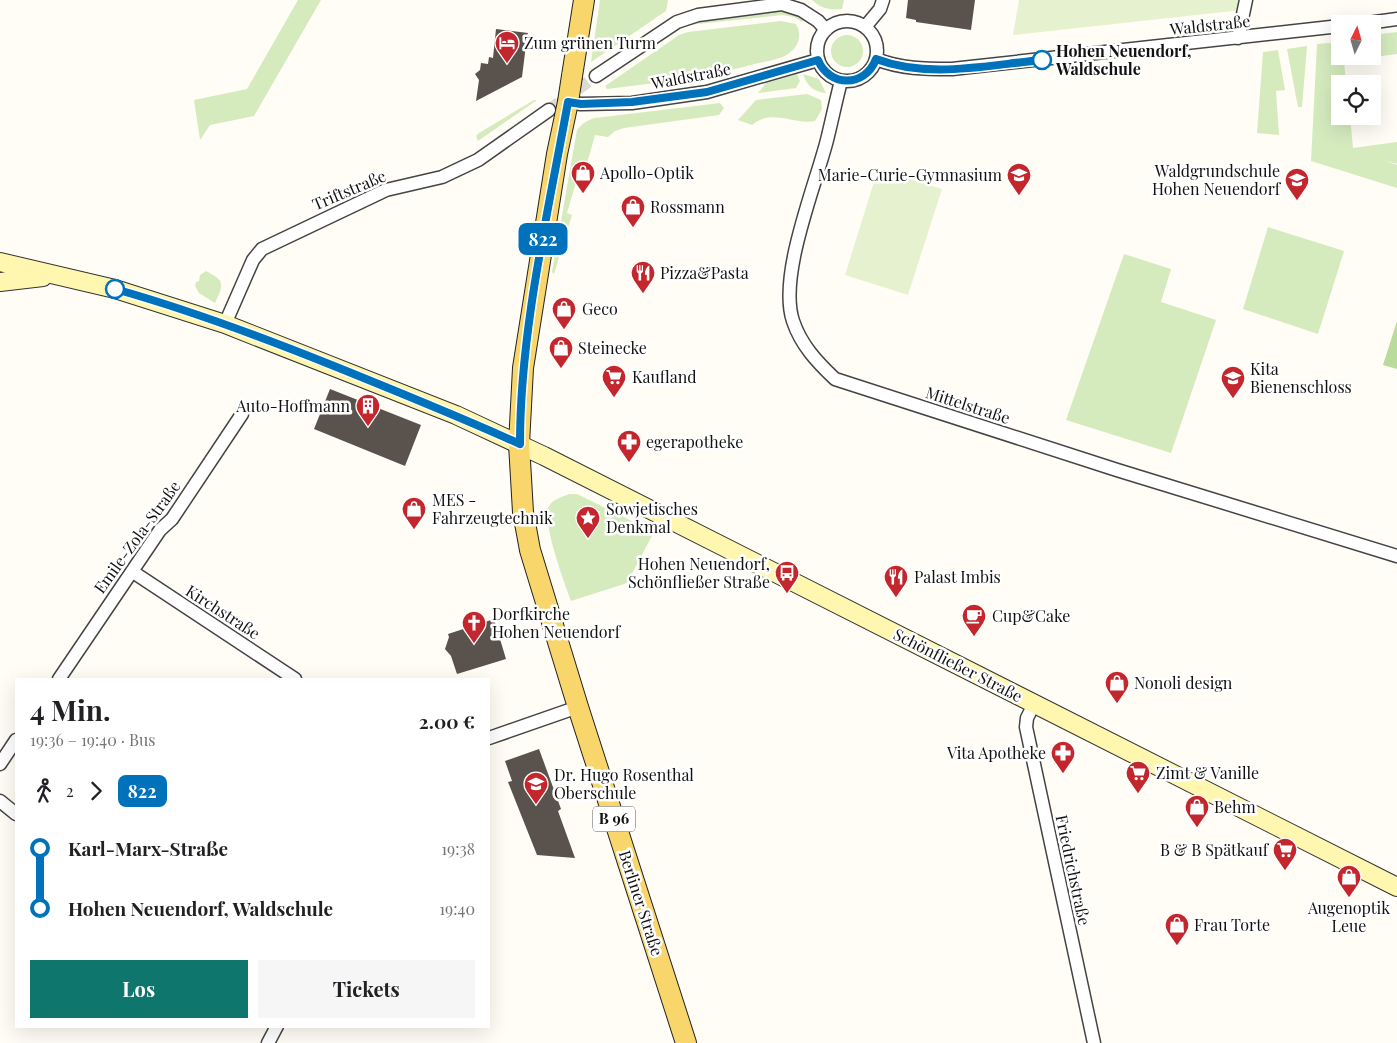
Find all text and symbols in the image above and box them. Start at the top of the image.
street label: Waldstraße [1168,10,1251,39]
north arrow [1331,15,1381,65]
map controls [1331,15,1381,125]
hotel icon: Zum grünen Turm [494,30,520,64]
place label: Zum grünen Turm [524,32,656,53]
place label: Hohen Neuendorf, Waldschule [1055,40,1191,79]
marker: Hohen Neuendorf, Waldschule [1032,50,1052,70]
street label: Waldstraße [648,58,733,94]
button: locate [1331,75,1381,125]
shop icon: Apollo-Optik [570,160,596,194]
place label: Waldgrundschule Hohen Neuendorf [1152,160,1282,199]
place label: Apollo-Optik [599,162,694,183]
school or university icon: Marie-Curie-Gymnasium [1006,162,1032,196]
place label: Marie-Curie-Gymnasium [818,164,1002,185]
street label: Triftstraße [309,165,389,214]
school or university icon: Waldgrundschule Hohen Neuendorf [1284,167,1310,201]
shop icon: Rossmann [620,194,646,228]
place label: Rossmann [650,196,725,217]
line badge: 822 [514,223,572,255]
text: 822 [529,227,557,251]
restaurant icon: Pizza&Pasta [630,260,656,294]
place label: Pizza&Pasta [660,262,749,283]
unlabelled marker [105,279,125,299]
shop icon: Geco [551,296,577,330]
place label: Geco [582,298,618,319]
shop icon: Steinecke [548,335,574,369]
place label: Steinecke [578,337,647,358]
place label: Kita Bienenschloss [1250,358,1352,397]
supermarket icon: Kaufland [601,364,627,398]
school or university icon: Kita Bienenschloss [1220,365,1246,399]
place label: Kaufland [632,366,697,387]
street label: Mittelstraße [923,381,1013,428]
building icon: Auto-Hoffmann [355,393,381,427]
place label: Auto-Hoffmann [235,395,350,416]
pharmacy icon: egerapotheke [616,429,642,463]
place label: egerapotheke [646,431,743,452]
street label: Emile-Zola-Straße [89,476,185,597]
place label: MES - Fahrzeugtechnik [432,489,553,528]
shop icon: MES - Fahrzeugtechnik [401,496,427,530]
place label: Sowjetisches Denkmal [606,498,698,537]
place icon: Sowjetisches Denkmal [575,505,601,539]
place label: Hohen Neuendorf, Schönfließer Straße [628,553,770,592]
bus stop icon: Hohen Neuendorf, Schönfließer Straße [774,560,800,594]
restaurant icon: Palast Imbis [883,564,909,598]
place label: Palast Imbis [914,566,1001,587]
street label: Kirchstraße [182,580,264,643]
place label: Dorfkirche Hohen Neuendorf [492,603,622,642]
cafe icon: Cup&Cake [961,603,987,637]
place label: Cup&Cake [992,605,1070,626]
church icon: Dorfkirche Hohen Neuendorf [461,610,487,644]
street label: Schönfließer Straße [890,623,1026,706]
shop icon: Nonoli design [1104,670,1130,704]
place label: Nonoli design [1134,672,1233,693]
text: 4 Min. [30,691,111,728]
text: 2.00 € [419,708,475,734]
text: 19:36 – 19:40 · Bus [30,729,155,750]
pharmacy icon: Vita Apotheke [1050,740,1076,774]
place label: Vita Apotheke [946,742,1046,763]
supermarket icon: Zimt & Vanille [1125,760,1151,794]
place label: Zimt & Vanille [1156,762,1259,783]
place label: Dr. Hugo Rosenthal Oberschule [554,764,694,803]
school or university icon: Dr. Hugo Rosenthal Oberschule [523,771,549,805]
icon: walk [30,777,58,805]
icon: forward [82,777,110,805]
text: 822 [128,779,157,803]
text: 2 [66,780,74,801]
shop icon: Behm [1184,794,1210,828]
place label: Behm [1214,796,1256,817]
road number: B 96 [593,806,635,832]
street label: Friedrichstraße [1052,813,1095,927]
text: Karl-Marx-Straße [68,835,228,861]
supermarket icon: B & B Spätkauf [1272,837,1298,871]
text: 19:38 [441,838,475,859]
place label: B & B Spätkauf [1160,839,1270,860]
street label: Berliner Straße [615,848,668,958]
shop icon: Augenoptik Leue [1336,864,1362,898]
text: Hohen Neuendorf, Waldschule [68,895,333,921]
place label: Augenoptik Leue [1307,897,1390,936]
text: 19:40 [439,898,475,919]
shop icon: Frau Torte [1164,912,1190,946]
place label: Frau Torte [1194,914,1270,935]
button: Los [30,960,248,1018]
button: Tickets [258,960,475,1018]

